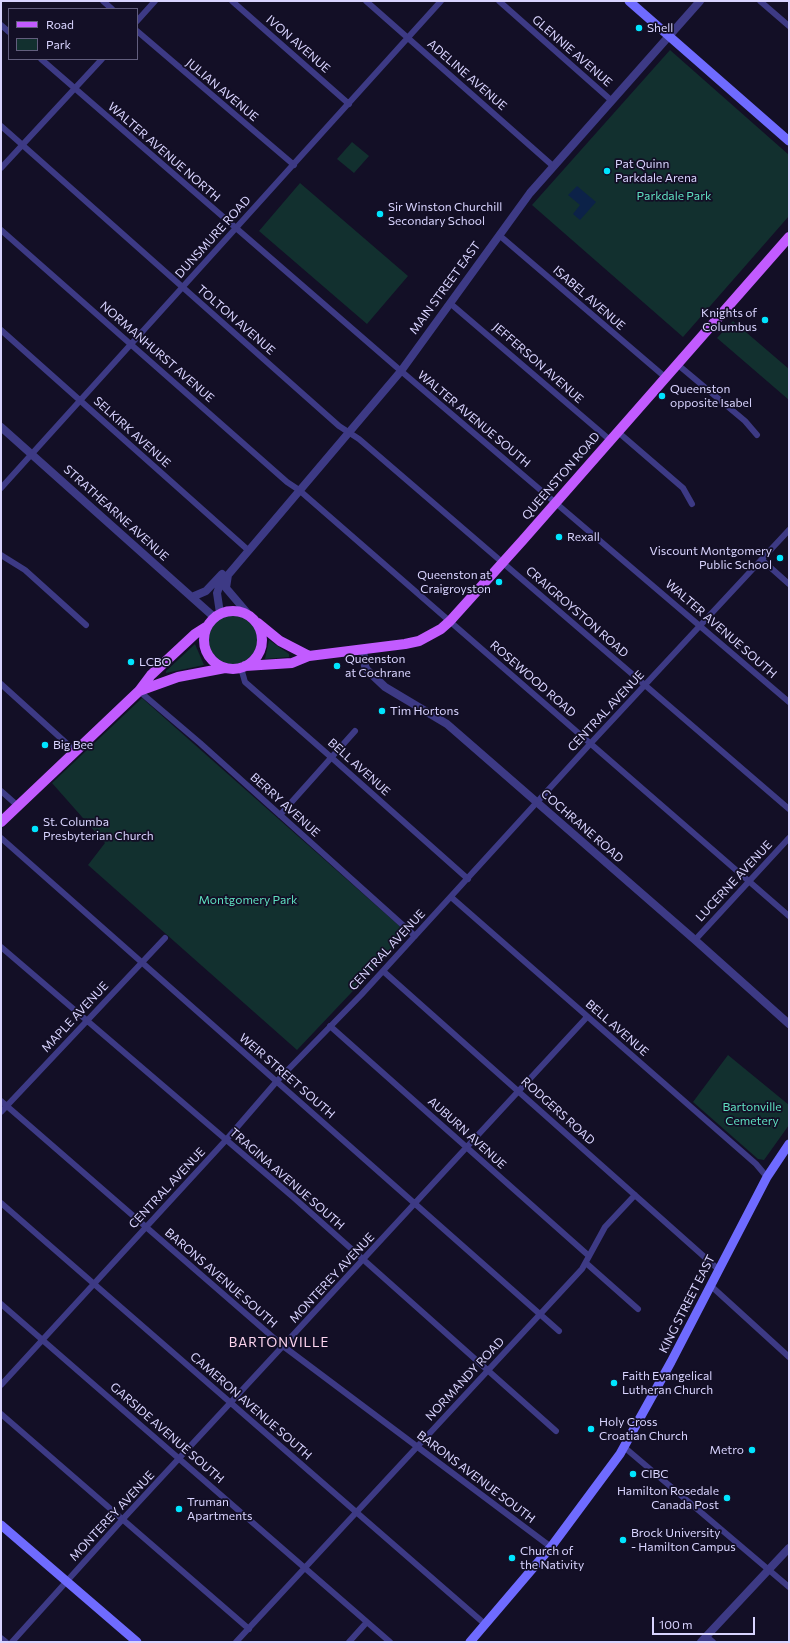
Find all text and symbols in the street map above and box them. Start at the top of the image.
legend [8,8,138,60]
street label: IVON AVENUE [263,12,333,76]
street label: GLENNIE AVENUE [529,12,615,90]
text: Road [46,17,74,31]
place label: Shell [647,21,673,35]
marker: Shell [634,23,644,33]
text: Park [46,37,71,51]
street label: ADELINE AVENUE [424,37,510,113]
street label: JULIAN AVENUE [183,56,261,124]
street label: WALTER AVENUE NORTH [105,99,223,205]
place label: Pat Quinn Parkdale Arena [615,157,697,185]
marker: Pat Quinn Parkdale Arena [602,166,612,176]
park label: Parkdale Park [637,189,711,203]
street label: DUNSMURE ROAD [172,193,254,281]
place label: Sir Winston Churchill Secondary School [388,200,502,228]
marker: Sir Winston Churchill Secondary School [375,209,385,219]
street label: MAIN STREET EAST [406,239,484,337]
street label: ISABEL AVENUE [550,263,628,333]
street label: TOLTON AVENUE [194,282,278,358]
street label: NORMANHURST AVENUE [97,299,217,405]
place label: Knights of Columbus [701,306,757,334]
marker: Knights of Columbus [760,315,770,325]
street label: JEFFERSON AVENUE [490,320,586,406]
street label: WALTER AVENUE SOUTH [415,368,533,470]
place label: Queenston opposite Isabel [670,382,752,410]
marker: Queenston opposite Isabel [657,391,667,401]
street label: SELKIRK AVENUE [91,394,173,470]
street label: QUEENSTON ROAD [519,429,603,523]
street label: STRATHEARNE AVENUE [61,462,171,564]
place label: Rexall [567,530,600,544]
marker: Rexall [554,532,564,542]
place label: Viscount Montgomery Public School [650,544,772,572]
marker: Viscount Montgomery Public School [775,553,785,563]
street label: CRAIGROYSTON ROAD [523,564,631,660]
place label: Queenston at Craigroyston [417,568,491,596]
marker: Queenston at Craigroyston [494,577,504,587]
street label: WALTER AVENUE SOUTH [662,577,780,681]
street label: ROSEWOOD ROAD [487,638,579,720]
place label: Queenston at Cochrane [345,652,411,680]
place label: LCBO [139,655,171,669]
marker: LCBO [126,657,136,667]
marker: Queenston at Cochrane [332,661,342,671]
street label: CENTRAL AVENUE [565,668,647,754]
place label: Tim Hortons [390,704,459,718]
marker: Tim Hortons [377,706,387,716]
street label: BELL AVENUE [325,735,393,799]
place label: Big Bee [53,738,93,752]
marker: Big Bee [40,740,50,750]
street label: BERRY AVENUE [247,770,323,840]
street label: COCHRANE ROAD [538,786,626,866]
place label: St. Columba Presbyterian Church [43,815,154,843]
marker: St. Columba Presbyterian Church [30,824,40,834]
street label: LUCERNE AVENUE [693,838,775,924]
park label: Montgomery Park [198,893,298,907]
street label: CENTRAL AVENUE [346,907,428,993]
street label: MAPLE AVENUE [39,979,111,1055]
street label: BELL AVENUE [583,997,651,1059]
street label: WEIR STREET SOUTH [236,1030,338,1122]
street label: RODGERS ROAD [518,1074,598,1148]
street label: AUBURN AVENUE [425,1094,509,1172]
park label: Bartonville Cemetery [722,1100,782,1128]
street label: TRAGINA AVENUE SOUTH [227,1125,347,1233]
street label: CENTRAL AVENUE [126,1145,208,1231]
street label: BARONS AVENUE SOUTH [162,1225,280,1331]
street label: MONTEREY AVENUE [287,1230,377,1326]
street label: KING STREET EAST [656,1252,718,1356]
street label: NORMANDY ROAD [423,1334,507,1424]
district label: BARTONVILLE [229,1335,329,1351]
street label: CAMERON AVENUE SOUTH [187,1349,315,1463]
place label: Faith Evangelical Lutheran Church [622,1369,713,1397]
marker: Faith Evangelical Lutheran Church [609,1378,619,1388]
street label: GARSIDE AVENUE SOUTH [107,1380,227,1486]
place label: Holy Cross Croatian Church [599,1415,688,1443]
marker: Holy Cross Croatian Church [586,1424,596,1434]
street label: BARONS AVENUE SOUTH [414,1428,538,1526]
place label: Metro [710,1443,744,1457]
marker: Metro [747,1445,757,1455]
place label: CIBC [641,1467,669,1481]
street label: MONTEREY AVENUE [67,1468,157,1564]
marker: CIBC [628,1469,638,1479]
place label: Hamilton Rosedale Canada Post [617,1484,719,1512]
marker: Hamilton Rosedale Canada Post [722,1493,732,1503]
place label: Truman Apartments [187,1495,252,1523]
marker: Truman Apartments [174,1504,184,1514]
place label: Brock University - Hamilton Campus [631,1526,736,1554]
marker: Brock University - Hamilton Campus [618,1535,628,1545]
place label: Church of the Nativity [520,1544,584,1572]
marker: Church of the Nativity [507,1553,517,1563]
scale bar [654,1609,757,1635]
text: 100 m [659,1617,693,1631]

